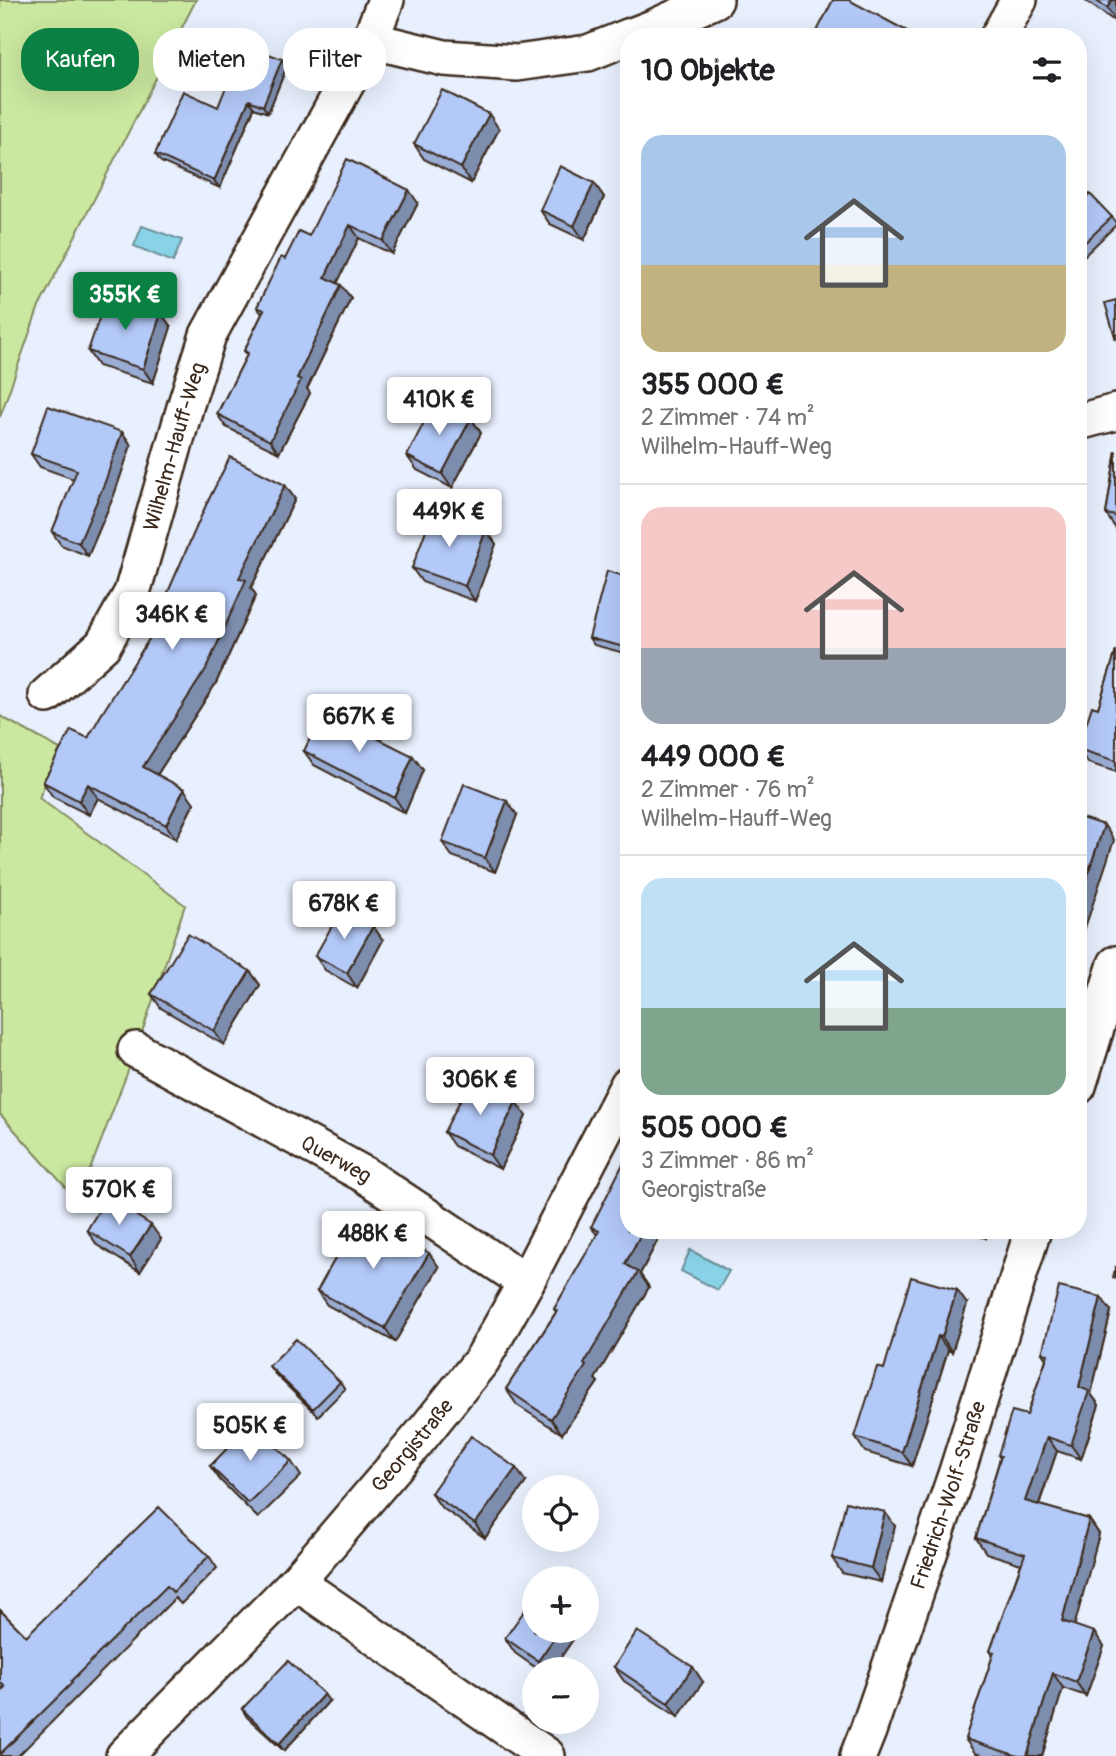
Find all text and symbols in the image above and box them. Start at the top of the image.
chip: Kaufen [21,28,139,91]
chip: Mieten [153,28,269,91]
chip: Filter [283,28,386,91]
icon: filters [1028,51,1066,89]
text: 10 Objekte [641,52,775,89]
icon: home [791,180,917,306]
pin: 355K € [68,272,182,332]
text: 355K € [89,280,161,309]
street label: Wilhelm-Hauff-Weg [137,359,212,534]
text: 355 000 € [641,366,785,403]
pin: 410K € [382,378,496,437]
text: 410K € [403,385,475,414]
text: 2 Zimmer · 74 m² [641,403,815,432]
text: Wilhelm-Hauff-Weg [641,432,832,461]
pin: 449K € [392,490,506,549]
text: 449K € [413,497,485,526]
icon: home [791,552,917,678]
pin: 346K € [115,592,229,652]
text: 346K € [135,600,209,629]
pin: 667K € [302,694,416,754]
text: 667K € [323,702,395,731]
text: 449 000 € [641,738,786,775]
text: 2 Zimmer · 76 m² [641,775,815,804]
text: Wilhelm-Hauff-Weg [641,804,832,833]
pin: 678K € [287,881,401,941]
text: 678K € [309,889,379,918]
icon: home [791,923,917,1049]
pin: 306K € [423,1058,537,1117]
text: 306K € [442,1065,518,1094]
text: 505 000 € [641,1109,788,1146]
street label: Querweg [296,1130,377,1190]
text: 3 Zimmer · 86 m² [641,1146,814,1175]
pin: 570K € [62,1168,176,1227]
text: 570K € [82,1175,156,1204]
text: Georgistraße [641,1175,766,1204]
pin: 488K € [316,1212,430,1271]
text: 488K € [338,1219,408,1248]
street label: Georgistraße [366,1393,460,1498]
street label: Friedrich-Wolf-Straße [905,1397,993,1593]
pin: 505K € [193,1404,307,1463]
text: 505K € [213,1411,287,1440]
map controls [522,1475,599,1734]
button: locate [522,1475,599,1552]
button: + [522,1566,599,1643]
button: − [522,1657,599,1734]

